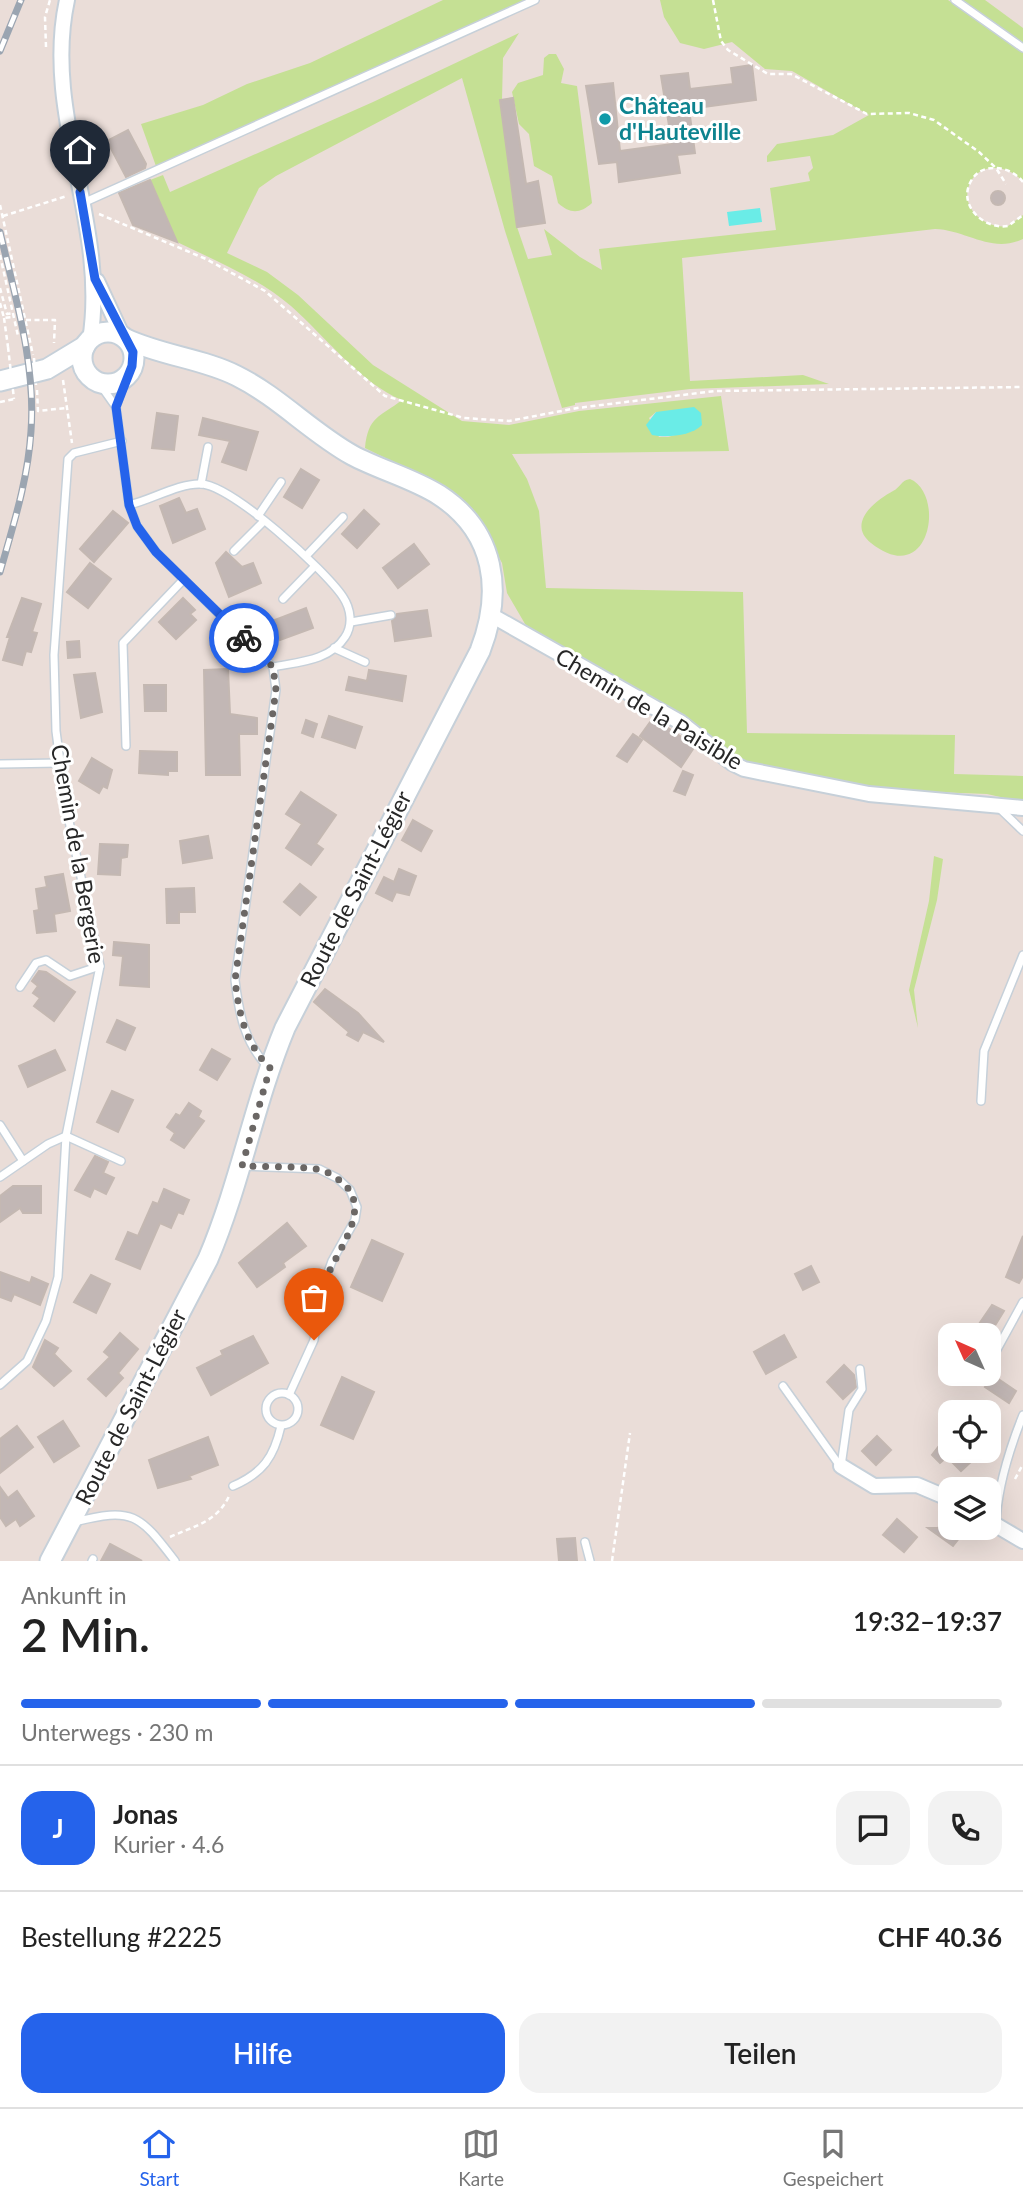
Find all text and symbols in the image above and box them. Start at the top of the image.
place label: Château d'Hauteville [619,91,741,145]
marker: Château d'Hauteville [597,111,613,127]
pin [50,120,110,192]
icon: home [61,131,99,169]
courier [209,603,279,673]
icon: bike [225,619,263,657]
street label: Chemin de la Paisible [551,641,748,775]
street label: Chemin de la Bergerie [46,742,112,966]
street label: Route de Saint-Légier [293,785,417,991]
pin [284,1268,344,1340]
icon: bag [295,1279,333,1317]
street label: Route de Saint-Légier [68,1303,192,1509]
north arrow [938,1323,1001,1386]
map controls [938,1323,1001,1540]
button: locate [938,1400,1001,1463]
button: layers [938,1477,1001,1540]
text: Ankunft in [21,1581,127,1609]
text: 19:32–19:37 [853,1605,1002,1637]
text: 2 Min. [21,1607,150,1662]
text: Unterwegs · 230 m [21,1718,214,1746]
button: chat [836,1791,910,1865]
button: phone [928,1791,1002,1865]
text: Jonas [113,1798,178,1830]
text: J [52,1812,64,1844]
text: Kurier · 4.6 [113,1830,224,1858]
text: Bestellung #2225 [21,1921,222,1953]
text: CHF 40.36 [878,1921,1002,1953]
button: Hilfe [21,2013,505,2093]
button: Teilen [519,2013,1002,2093]
tab: Start [139,2125,179,2190]
tab: Karte [458,2125,504,2190]
tab: Gespeichert [783,2125,884,2190]

